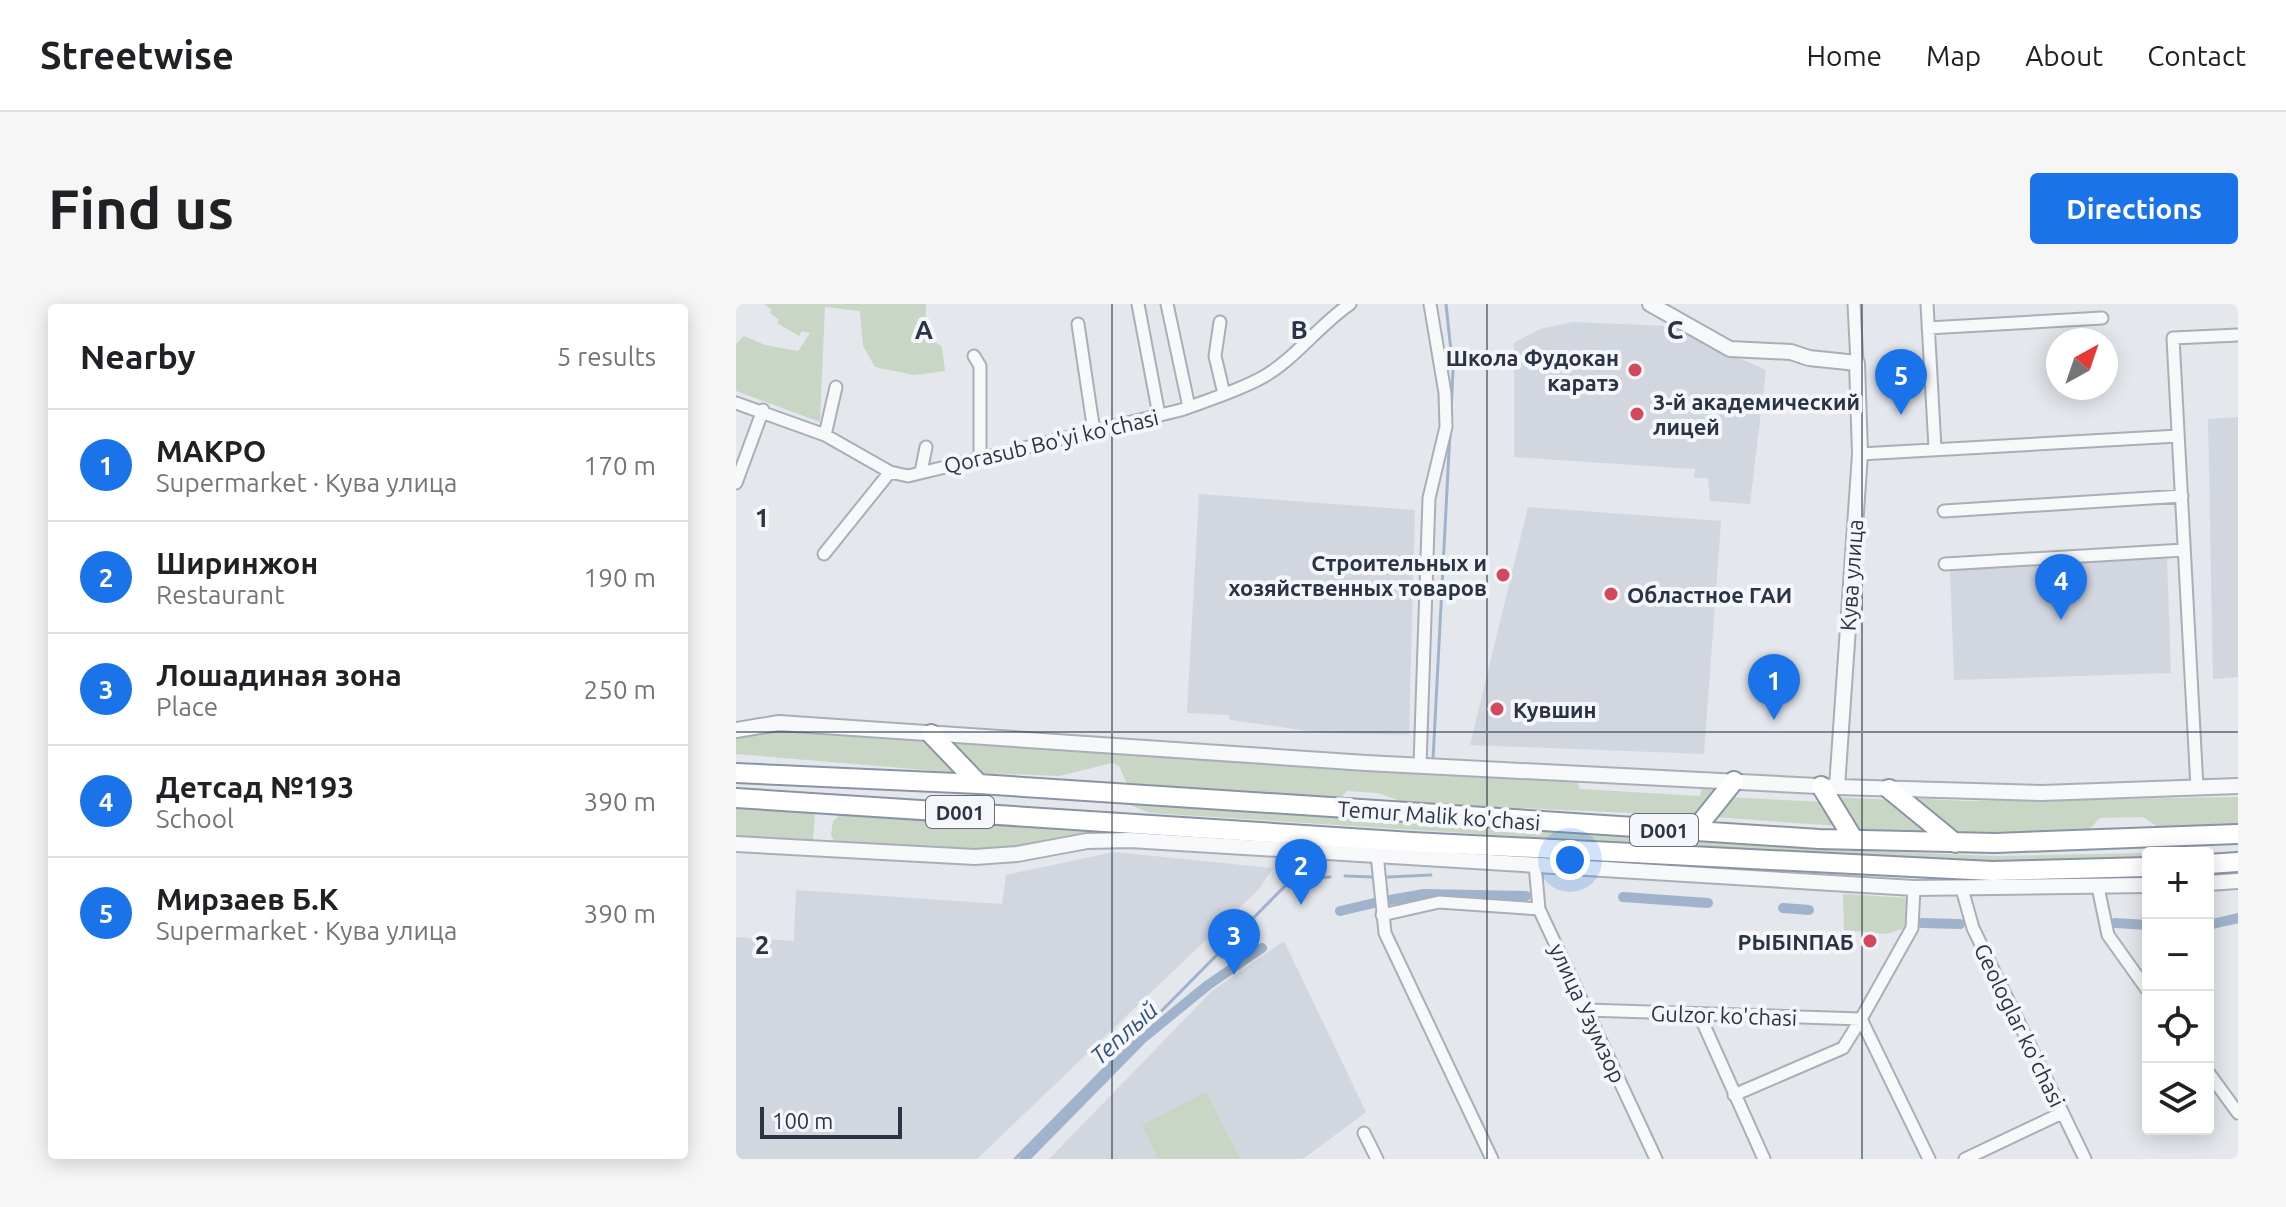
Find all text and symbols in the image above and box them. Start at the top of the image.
text: Streetwise [40,34,234,76]
text: Home [1807,40,1882,71]
text: Map [1926,40,1981,71]
text: About [2025,40,2103,71]
text: Contact [2147,40,2246,71]
button: Directions [2030,173,2238,244]
text: Find us [48,177,234,240]
text: A [915,315,934,344]
text: B [1290,315,1308,344]
text: C [1667,315,1684,344]
north arrow [2046,328,2118,400]
text: Nearby [80,337,195,375]
text: 5 results [557,342,656,371]
place label: Школа Фудокан каратэ [1446,345,1619,395]
pin: 5 [1875,349,1927,415]
marker: Школа Фудокан каратэ [1626,361,1644,379]
place label: 3-й академический лицей [1653,389,1860,439]
street label: Qorasub Bo'yi ko'chasi [941,404,1161,478]
marker: 3-й академический лицей [1628,405,1646,423]
text: МАКРО [156,434,266,468]
text: 1 [99,451,113,480]
text: 170 m [584,451,656,480]
text: Supermarket · Кува улица [156,468,457,497]
text: 1 [755,503,769,532]
street label: Кува улица [1835,518,1867,632]
text: Ширинжон [156,546,318,580]
place label: Строительных и хозяйственных товаров [1229,550,1487,600]
pin: 4 [2035,554,2087,620]
text: 2 [99,563,113,592]
text: 190 m [584,563,656,592]
marker: Строительных и хозяйственных товаров [1494,566,1512,584]
text: Restaurant [156,580,284,609]
place label: Областное ГАИ [1627,582,1792,607]
marker: Областное ГАИ [1602,585,1620,603]
pin: 1 [1748,654,1800,720]
text: Лошадиная зона [156,658,402,692]
text: 3 [99,675,113,704]
text: 250 m [584,675,656,704]
text: Place [156,692,218,721]
place label: Кувшин [1513,697,1597,722]
marker: Кувшин [1488,700,1506,718]
text: Детсад №193 [156,770,354,804]
text: 4 [99,787,113,816]
text: 390 m [584,787,656,816]
street label: Temur Malik ko'chasi [1337,795,1541,835]
road number: D001 [926,796,994,828]
text: School [156,804,234,833]
road number: D001 [1630,814,1698,846]
pin: 2 [1275,839,1327,905]
your location [1550,840,1590,880]
map controls [2142,847,2214,1135]
button: + [2142,847,2214,919]
text: Мирзаев Б.К [156,882,339,916]
text: 5 [99,899,113,928]
text: 390 m [584,899,656,928]
pin: 3 [1208,909,1260,975]
text: Supermarket · Кува улица [156,916,457,945]
button: − [2142,919,2214,991]
place label: РЫБINПАБ [1738,929,1854,954]
text: 2 [755,930,769,959]
marker: РЫБINПАБ [1861,932,1879,950]
street label: улица Узумзор [1545,939,1631,1087]
street label: Geologlar ko'chasi [1970,939,2070,1111]
button: locate [2142,991,2214,1063]
water label: Теплый [1085,996,1163,1070]
street label: Gulzor ko'chasi [1650,1000,1798,1030]
button: layers [2142,1063,2214,1135]
scale bar [760,1103,902,1139]
text: 100 m [772,1108,833,1133]

